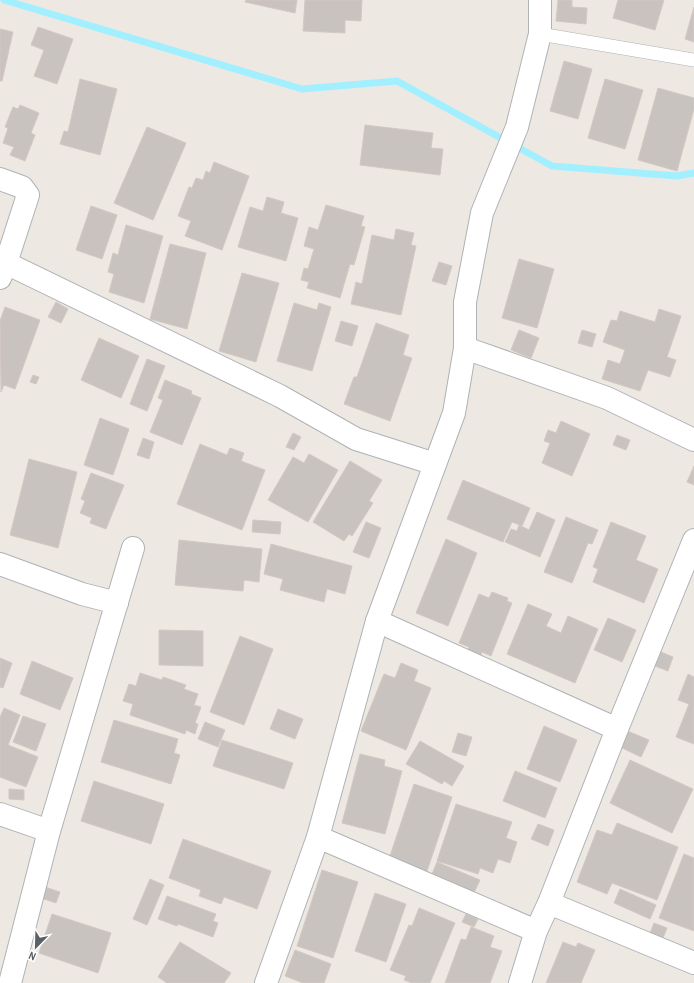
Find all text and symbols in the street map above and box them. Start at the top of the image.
north arrow [16,927,56,967]
text: N [26,948,38,964]

